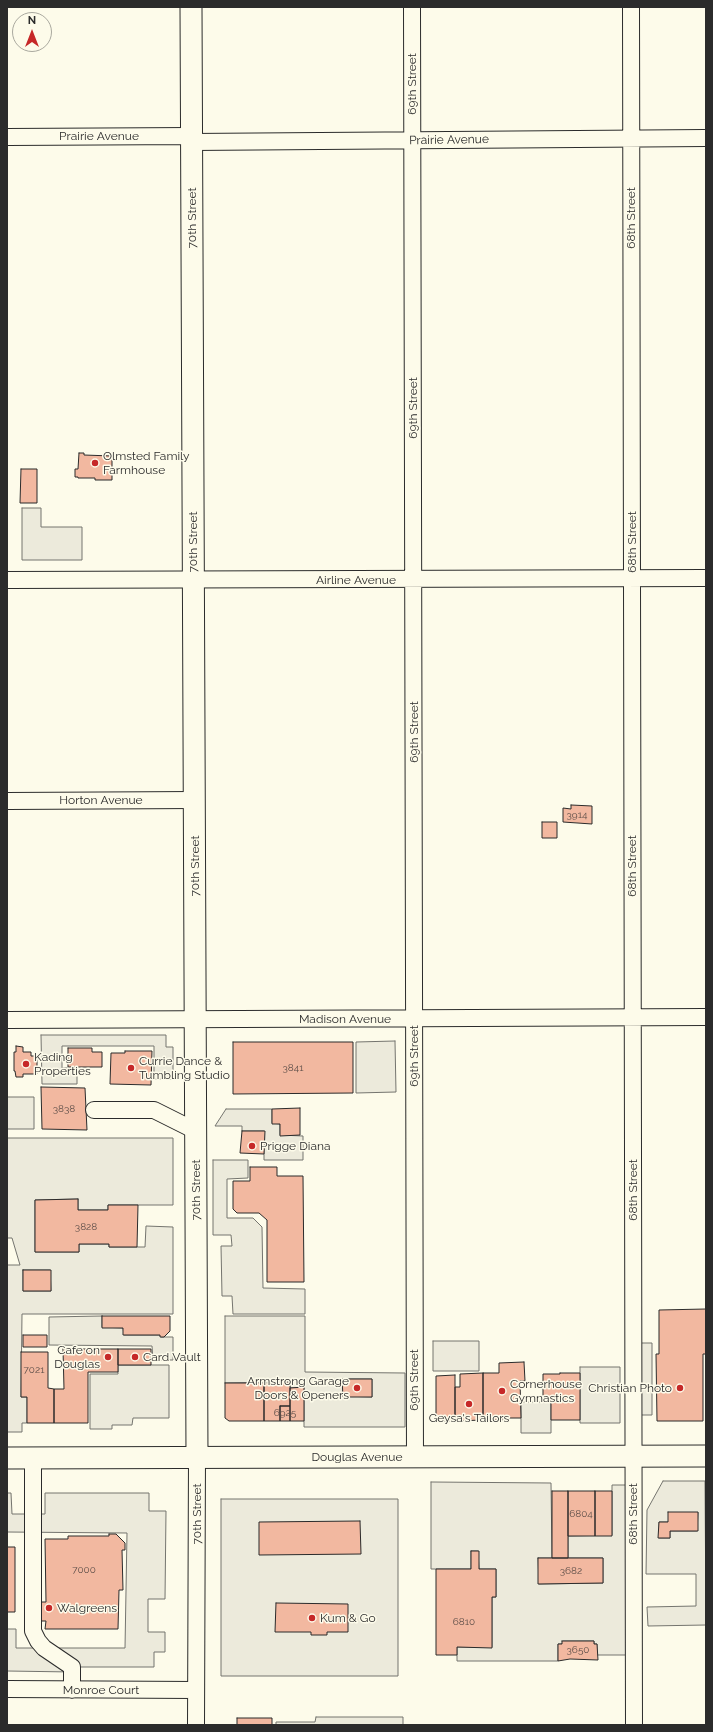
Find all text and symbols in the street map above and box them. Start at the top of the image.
north arrow [12,12,52,52]
text: N [28,14,36,27]
street label: 69th Street [405,53,419,115]
street label: Prairie Avenue [59,129,139,143]
street label: Prairie Avenue [409,132,489,148]
street label: 70th Street [185,187,199,249]
street label: 68th Street [624,187,638,249]
street label: 69th Street [406,377,420,439]
place label: Olmsted Family Farmhouse [103,449,190,477]
marker: Olmsted Family Farmhouse [90,458,100,468]
street label: 70th Street [186,511,200,573]
street label: 68th Street [625,511,639,573]
street label: Airline Avenue [316,573,396,587]
street label: 69th Street [407,701,421,763]
street label: Horton Avenue [59,793,143,807]
house number: 3914 [567,809,587,821]
street label: 70th Street [188,835,202,897]
street label: 68th Street [625,835,639,897]
street label: Madison Avenue [299,1012,391,1026]
street label: 69th Street [407,1025,421,1087]
place label: Kading Properties [34,1050,91,1078]
place label: Currie Dance & Tumbling Studio [139,1054,230,1082]
marker: Kading Properties [21,1059,31,1069]
house number: 3841 [282,1062,304,1074]
marker: Currie Dance & Tumbling Studio [126,1063,136,1073]
house number: 3838 [53,1103,75,1115]
place label: Prigge Diana [260,1139,330,1153]
marker: Prigge Diana [247,1141,257,1151]
street label: 70th Street [189,1159,203,1221]
street label: 68th Street [626,1159,640,1221]
house number: 3828 [75,1221,97,1233]
place label: Cafe on Douglas [54,1343,100,1371]
street label: 69th Street [407,1349,421,1411]
place label: Card Vault [143,1350,201,1364]
marker: Cafe on Douglas [103,1352,113,1362]
marker: Card Vault [130,1352,140,1362]
house number: 7021 [24,1364,44,1376]
place label: Armstrong Garage Doors & Openers [247,1374,349,1402]
place label: Cornerhouse Gymnastics [510,1377,582,1405]
place label: Christian Photo [588,1381,672,1395]
marker: Armstrong Garage Doors & Openers [352,1383,362,1393]
marker: Christian Photo [675,1383,685,1393]
marker: Cornerhouse Gymnastics [497,1386,507,1396]
marker: Geysa's Tailors [464,1399,474,1409]
house number: 6925 [274,1407,296,1419]
place label: Geysa's Tailors [429,1411,509,1425]
street label: Douglas Avenue [311,1450,403,1464]
street label: 70th Street [190,1483,204,1545]
street label: 68th Street [626,1483,640,1545]
house number: 6804 [569,1508,593,1520]
house number: 7000 [72,1564,96,1576]
house number: 3682 [560,1565,582,1577]
place label: Walgreens [57,1601,117,1615]
marker: Walgreens [44,1603,54,1613]
place label: Kum & Go [320,1611,376,1625]
marker: Kum & Go [307,1613,317,1623]
house number: 6810 [453,1616,475,1628]
house number: 3650 [567,1644,589,1656]
street label: Monroe Court [63,1683,139,1697]

